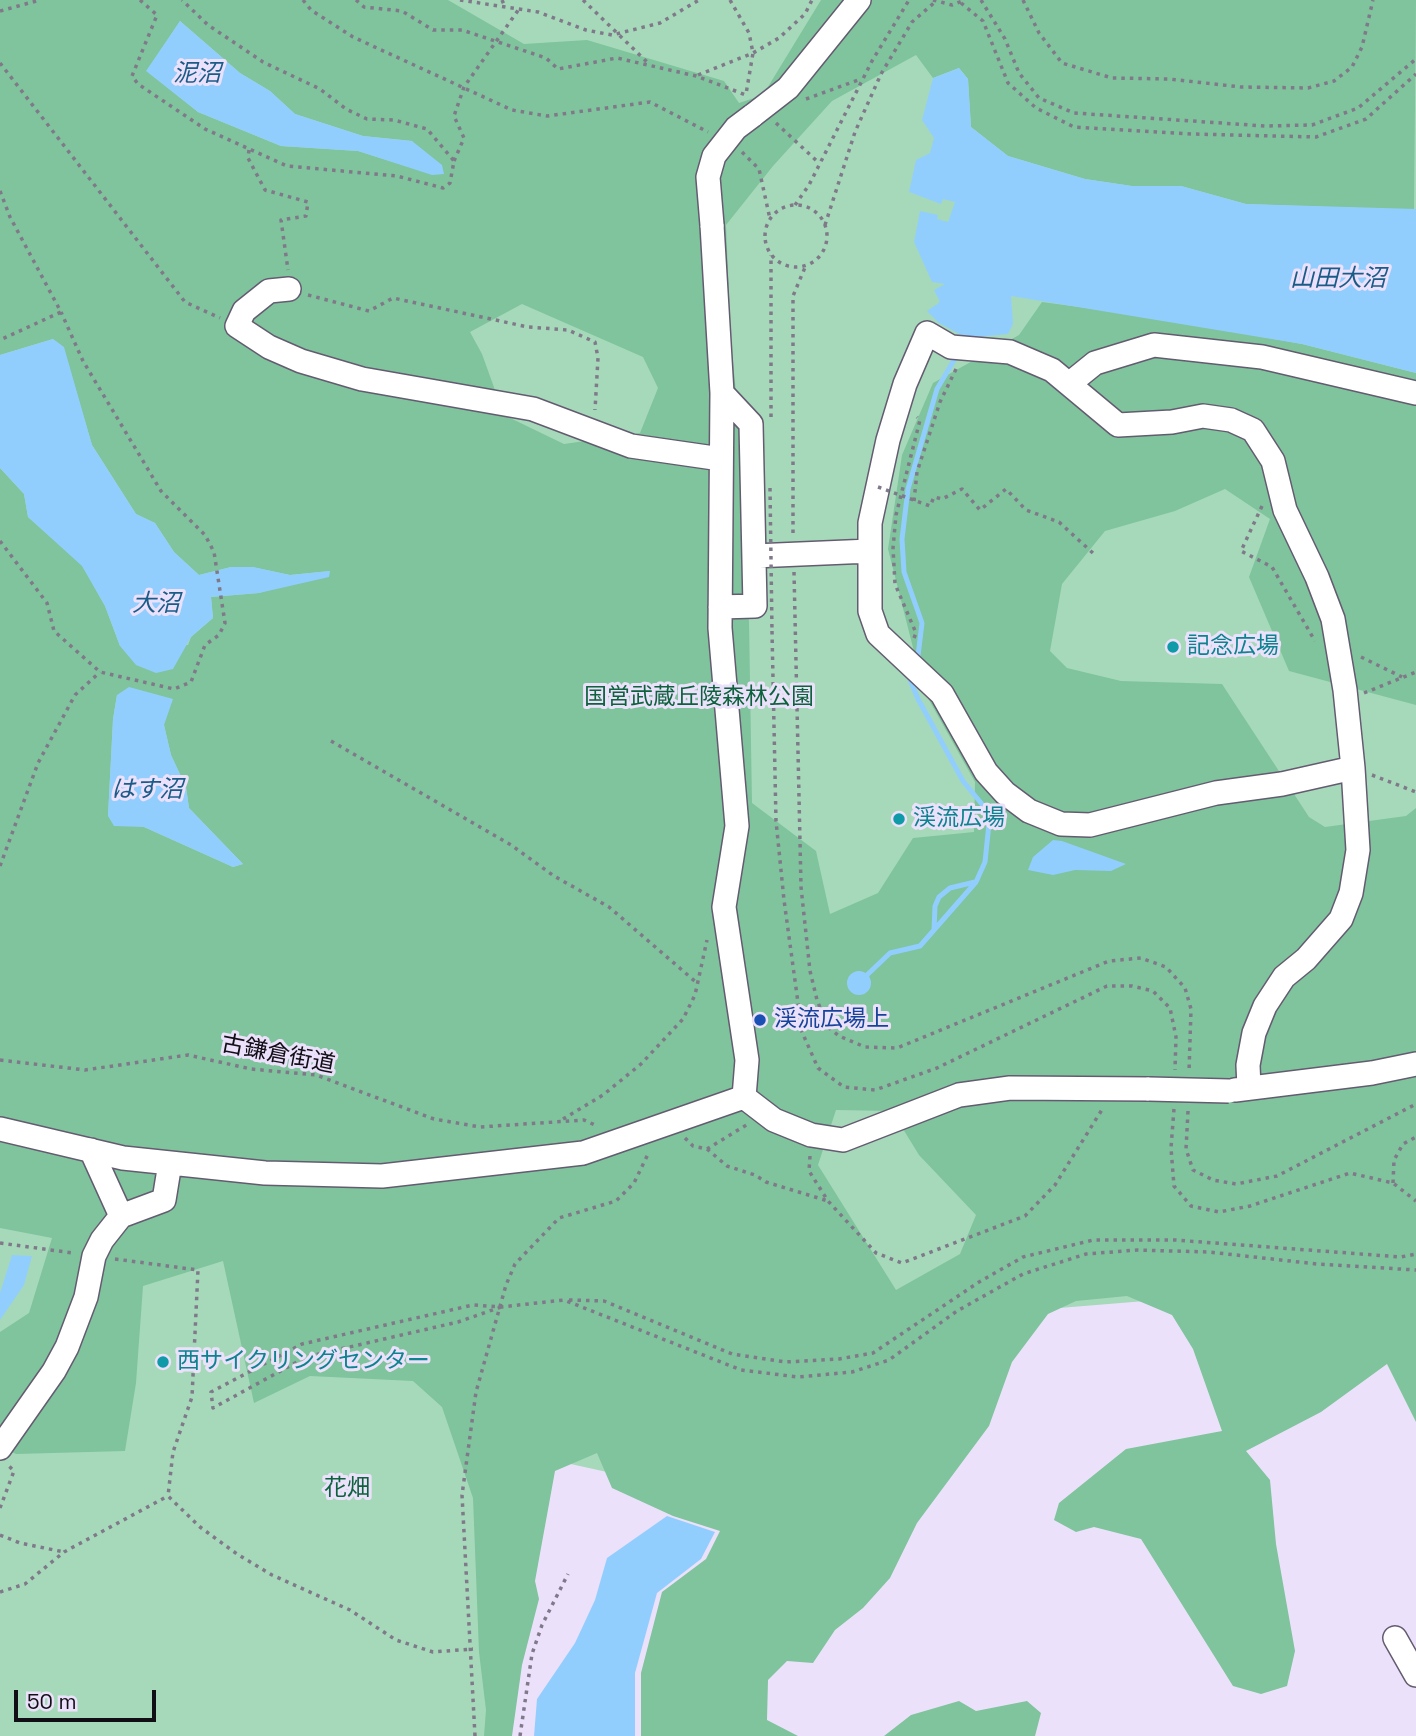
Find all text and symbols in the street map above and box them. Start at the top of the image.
water label: 泥沼 [173,60,221,88]
water label: 山田大沼 [1290,265,1386,293]
water label: 大沼 [132,590,180,618]
place label: 記念広場 [1187,633,1279,661]
marker: 記念広場 [1165,639,1181,655]
park label: 国営武蔵丘陵森林公園 [584,684,814,712]
water label: はす沼 [111,776,183,804]
place label: 渓流広場 [913,805,1005,833]
marker: 渓流広場 [891,811,907,827]
place label: 渓流広場上 [774,1006,889,1034]
marker: 渓流広場上 [752,1012,768,1028]
street label: 古鎌倉街道 [219,1030,337,1080]
place label: 西サイクリングセンター [177,1348,430,1376]
marker: 西サイクリングセンター [155,1354,171,1370]
park label: 花畑 [324,1475,370,1503]
scale bar [18,1676,159,1720]
text: 50 m [27,1688,77,1715]

